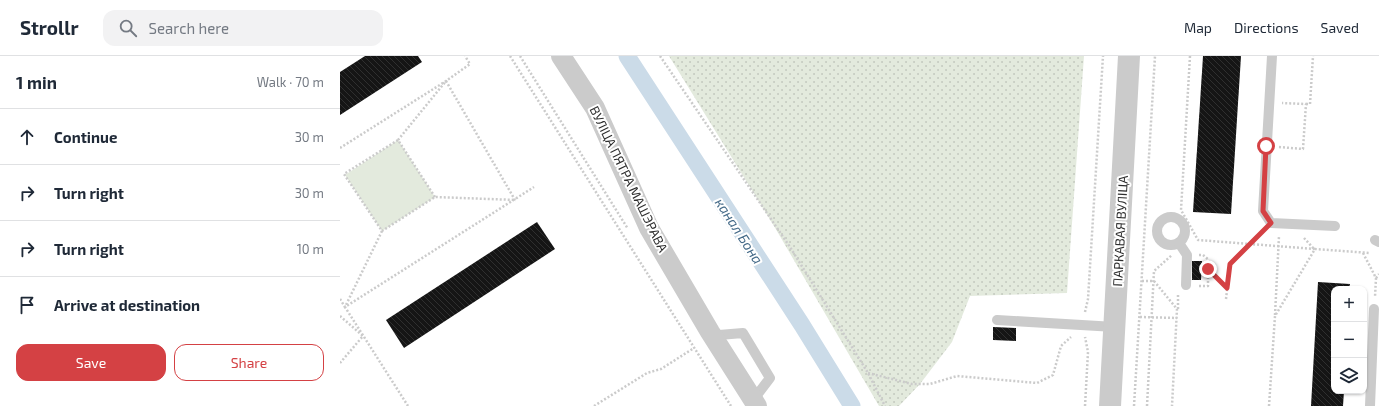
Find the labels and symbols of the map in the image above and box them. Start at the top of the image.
street label: ВУЛІЦА ПЯТРА МАШЭРАВА [587,103,671,255]
route start [1257,137,1275,155]
street label: ПАРКАВАЯ ВУЛІЦА [1109,175,1131,287]
water label: канал Бона [712,195,767,267]
route end [1199,260,1217,278]

